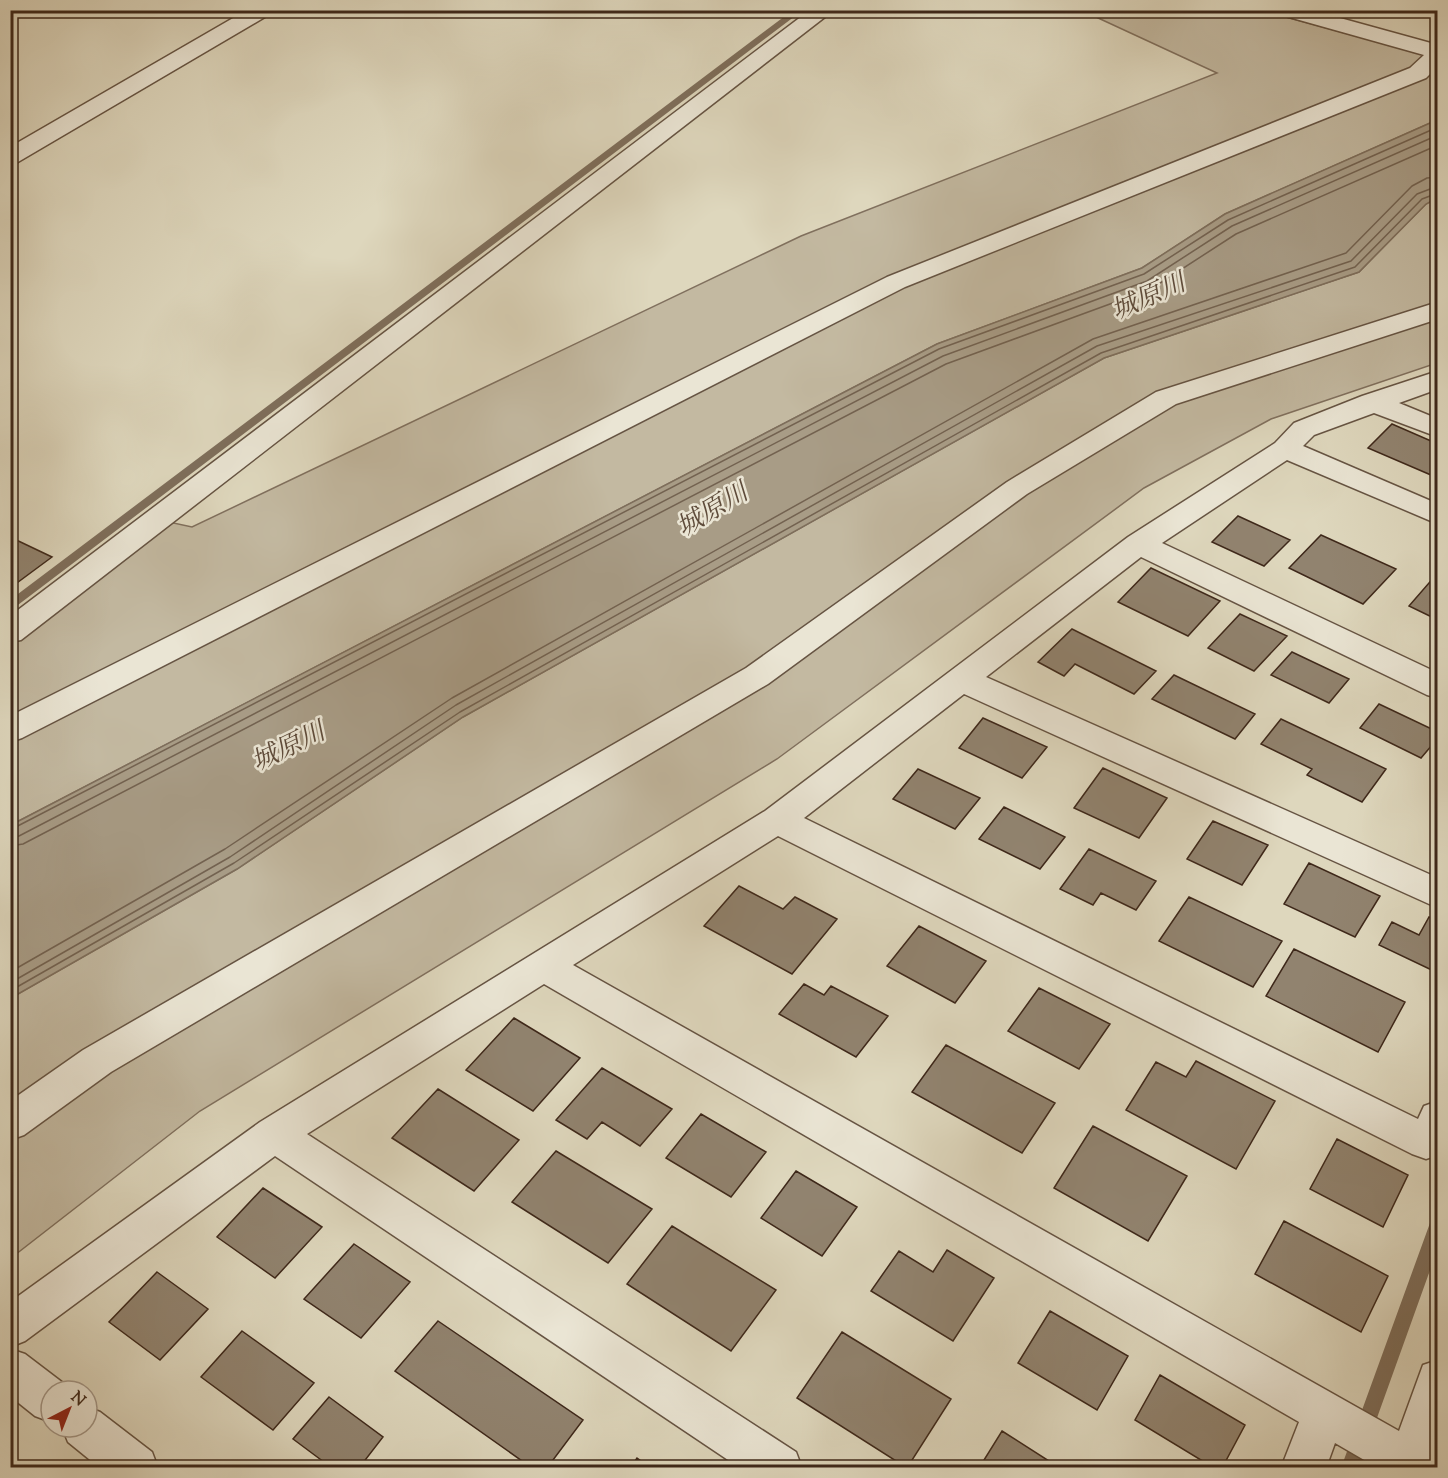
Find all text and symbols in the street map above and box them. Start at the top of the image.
water label: 城原川 [1106,264,1195,331]
water label: 城原川 [670,474,759,547]
water label: 城原川 [246,713,335,782]
north arrow [39,1379,99,1439]
text: N [65,1387,90,1413]

